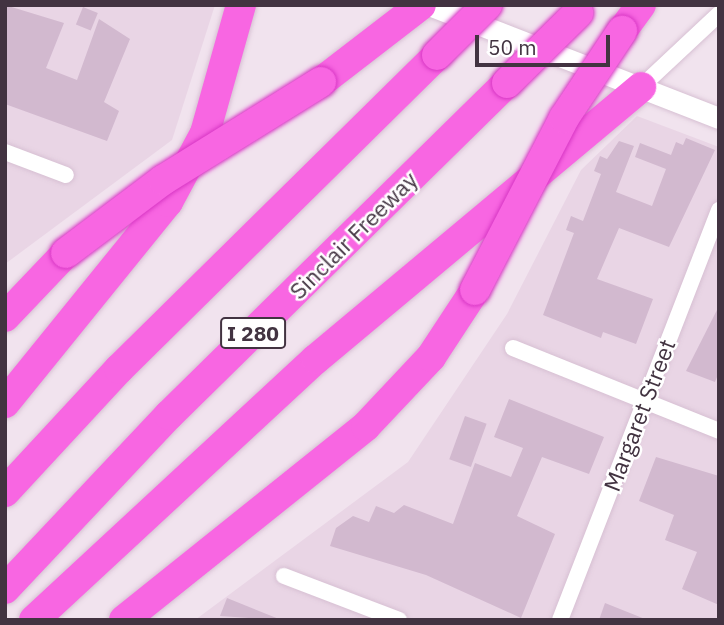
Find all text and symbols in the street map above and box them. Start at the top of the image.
scale bar [479,21,614,65]
text: 50 m [488,33,537,61]
street label: Sinclair Freeway [284,166,422,304]
road number: I 280 [220,316,286,350]
street label: Margaret Street [597,335,681,495]

